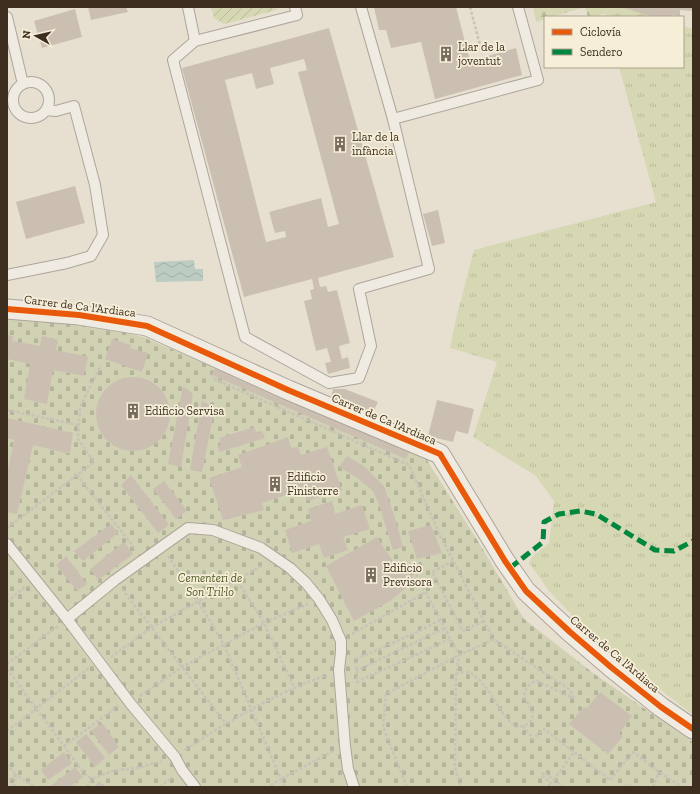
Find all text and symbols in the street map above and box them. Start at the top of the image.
north arrow [16,16,56,56]
legend [544,16,684,68]
text: Ciclovía [580,25,621,39]
text: N [20,29,34,40]
place label: Llar de la joventut [457,40,505,69]
building icon: Llar de la joventut [437,45,455,63]
text: Sendero [580,45,622,59]
place label: Llar de la infància [352,130,399,158]
building icon: Llar de la infància [331,135,349,153]
street label: Carrer de Ca l'Ardiaca [23,292,137,320]
street label: Carrer de Ca l'Ardiaca [329,391,439,448]
building icon: Edificio Servisa [124,402,142,420]
place label: Edificio Servisa [145,404,224,418]
place label: Edificio Finisterre [287,470,339,498]
building icon: Edificio Finisterre [266,475,284,493]
place label: Edificio Previsora [383,561,432,589]
building icon: Edificio Previsora [362,566,380,584]
park label: Cementeri de Son Tril·lo [178,571,242,599]
street label: Carrer de Ca l'Ardiaca [567,612,663,696]

